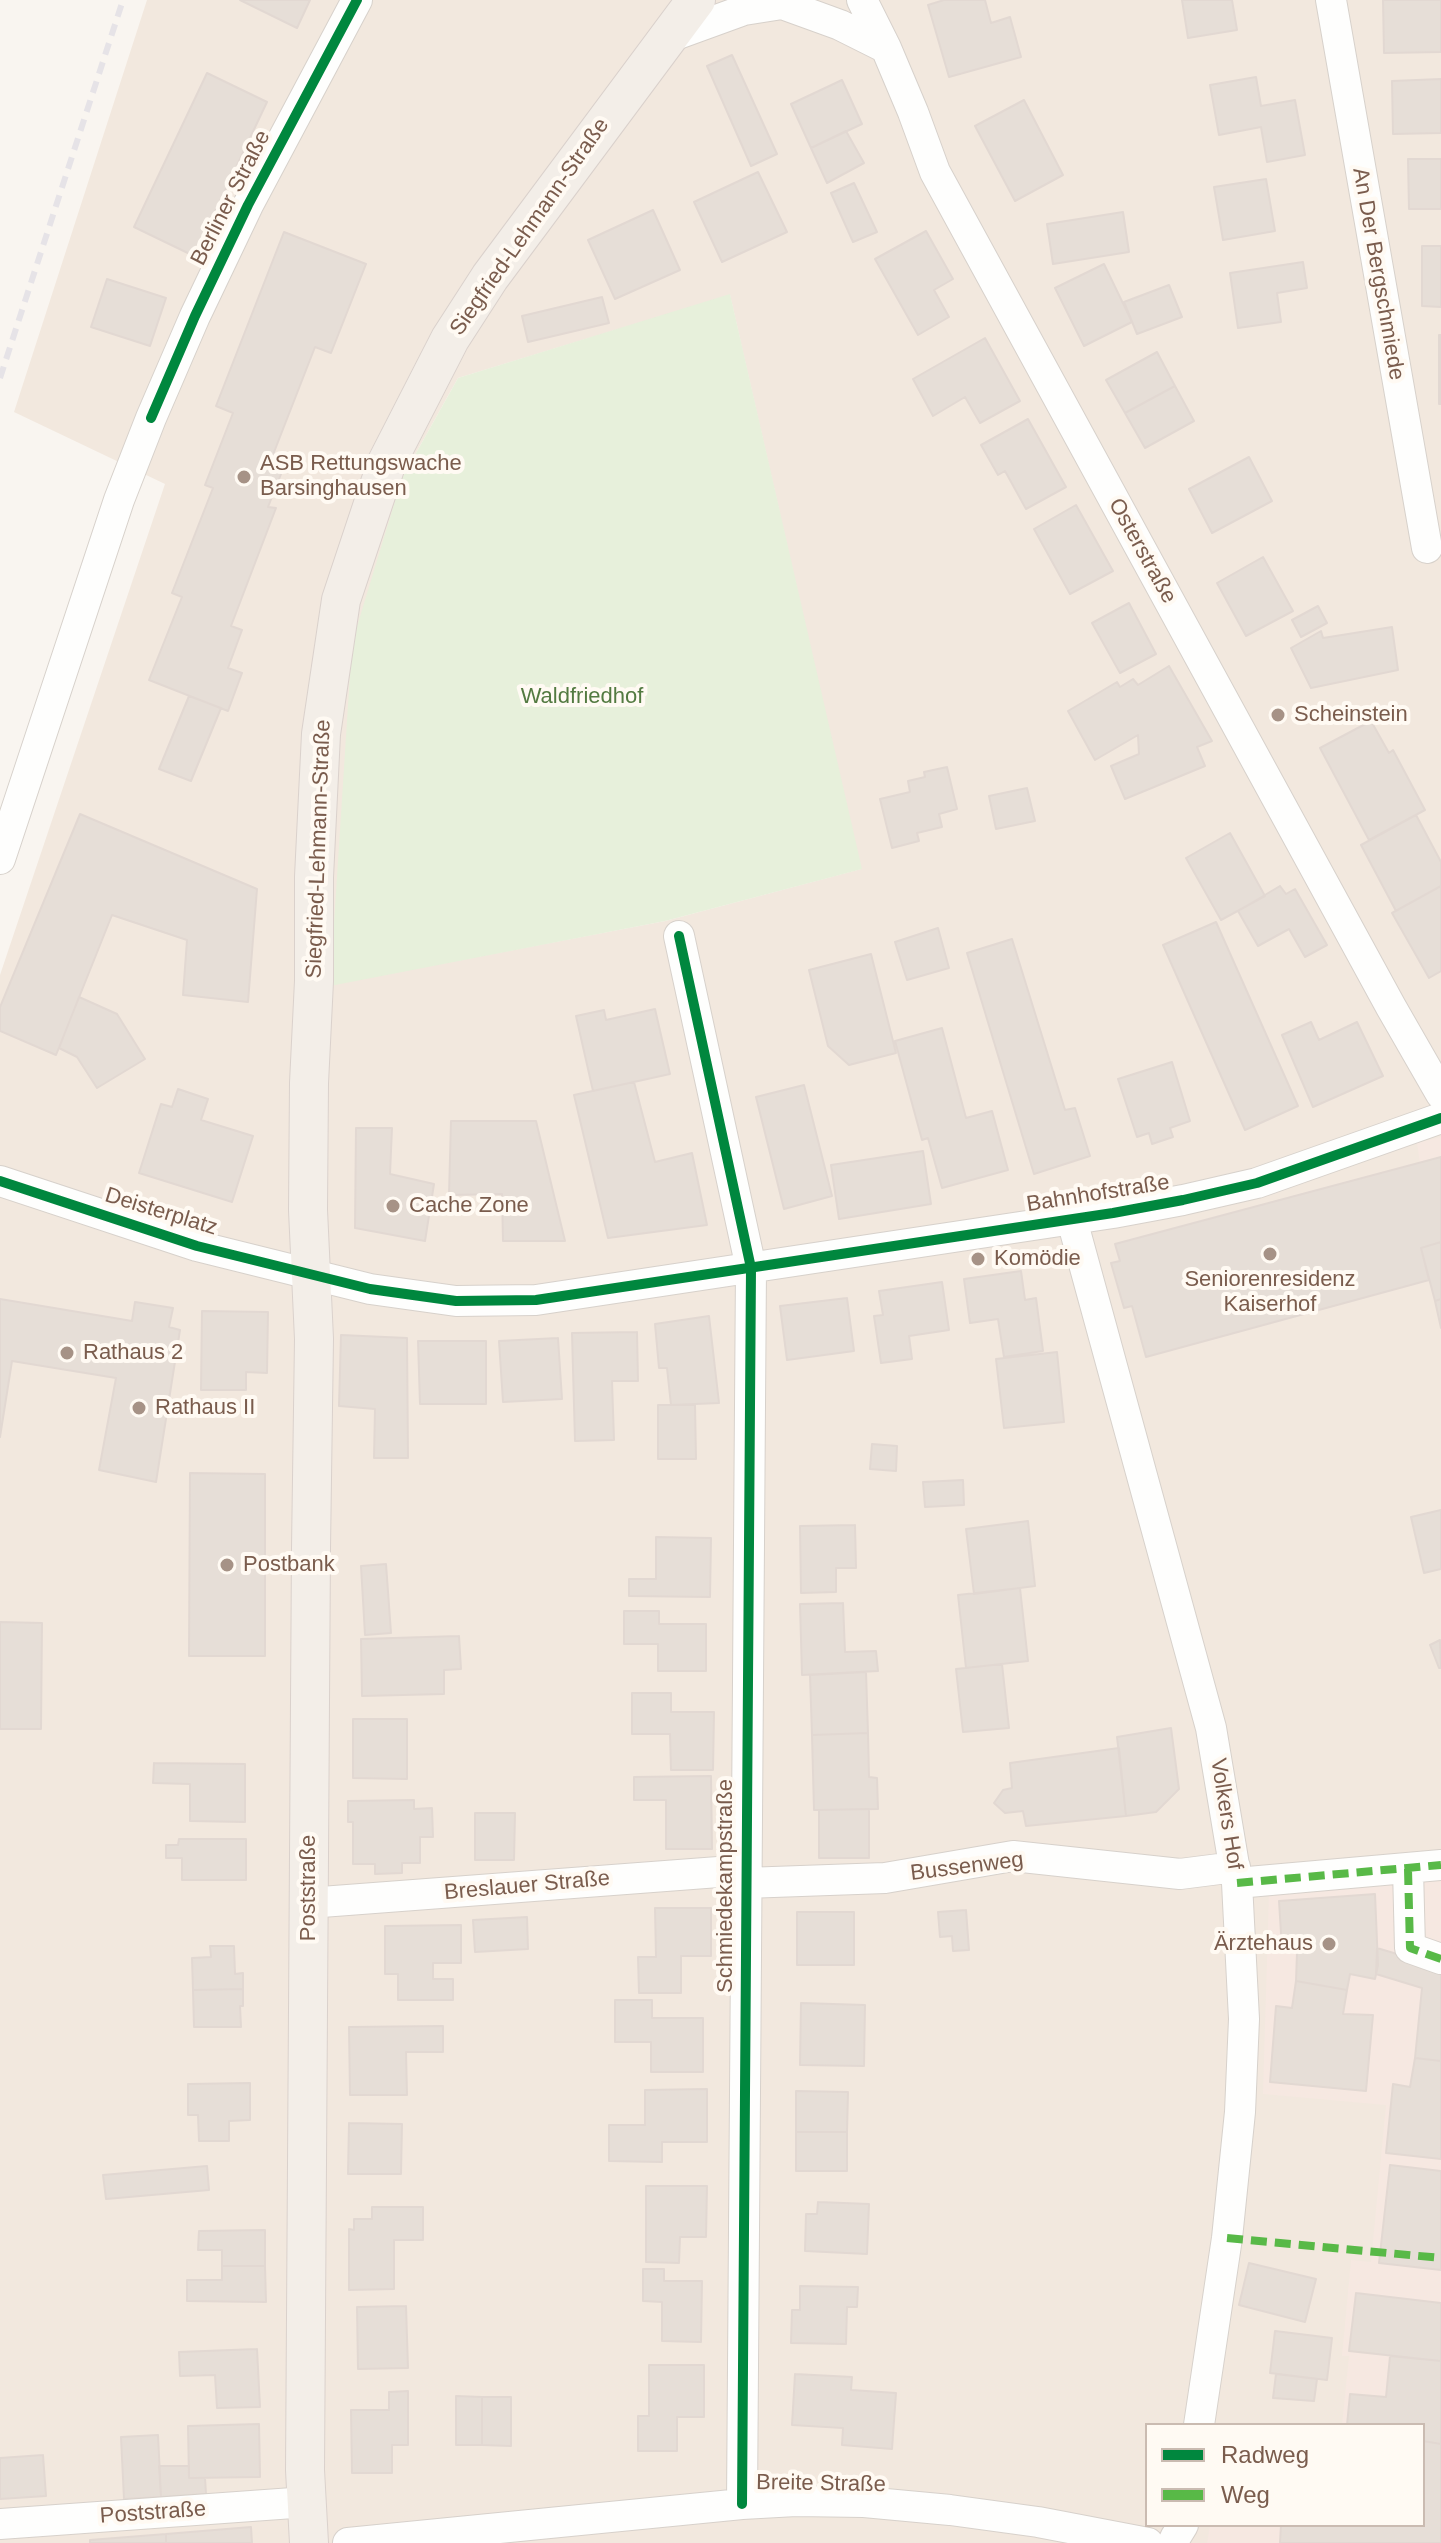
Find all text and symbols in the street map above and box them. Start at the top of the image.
street label: Siegfried-Lehmann-Straße [445,113,615,341]
street label: Berliner Straße [186,126,276,270]
street label: An Der Bergschmiede [1346,166,1410,382]
place label: ASB Rettungswache Barsinghausen [260,451,462,502]
marker: ASB Rettungswache Barsinghausen [235,468,253,486]
street label: Osterstraße [1102,494,1182,608]
park label: Waldfriedhof [521,684,643,710]
place label: Scheinstein [1294,702,1408,728]
marker: Scheinstein [1269,706,1287,724]
street label: Siegfried-Lehmann-Straße [301,719,337,979]
street label: Bahnhofstraße [1025,1170,1171,1218]
street label: Deisterplatz [102,1182,220,1242]
place label: Cache Zone [409,1193,529,1219]
marker: Cache Zone [384,1197,402,1215]
marker: Seniorenresidenz Kaiserhof [1261,1245,1279,1263]
place label: Komödie [994,1246,1081,1272]
marker: Komödie [969,1250,987,1268]
place label: Seniorenresidenz Kaiserhof [1184,1267,1356,1318]
place label: Rathaus 2 [83,1340,183,1366]
marker: Rathaus 2 [58,1344,76,1362]
place label: Rathaus II [155,1395,255,1421]
marker: Rathaus II [130,1399,148,1417]
place label: Postbank [243,1552,335,1578]
marker: Postbank [218,1556,236,1574]
street label: Volkers Hof [1204,1756,1248,1872]
street label: Schmiedekampstraße [713,1779,739,1993]
street label: Poststraße [296,1835,322,1941]
street label: Bussenweg [909,1847,1025,1887]
street label: Breslauer Straße [443,1866,611,1906]
place label: Ärztehaus [1214,1931,1313,1957]
marker: Ärztehaus [1320,1935,1338,1953]
legend [1145,2423,1425,2527]
text: Radweg [1221,2441,1309,2468]
street label: Breite Straße [756,2470,886,2498]
text: Weg [1221,2481,1270,2508]
street label: Poststraße [99,2496,207,2530]

